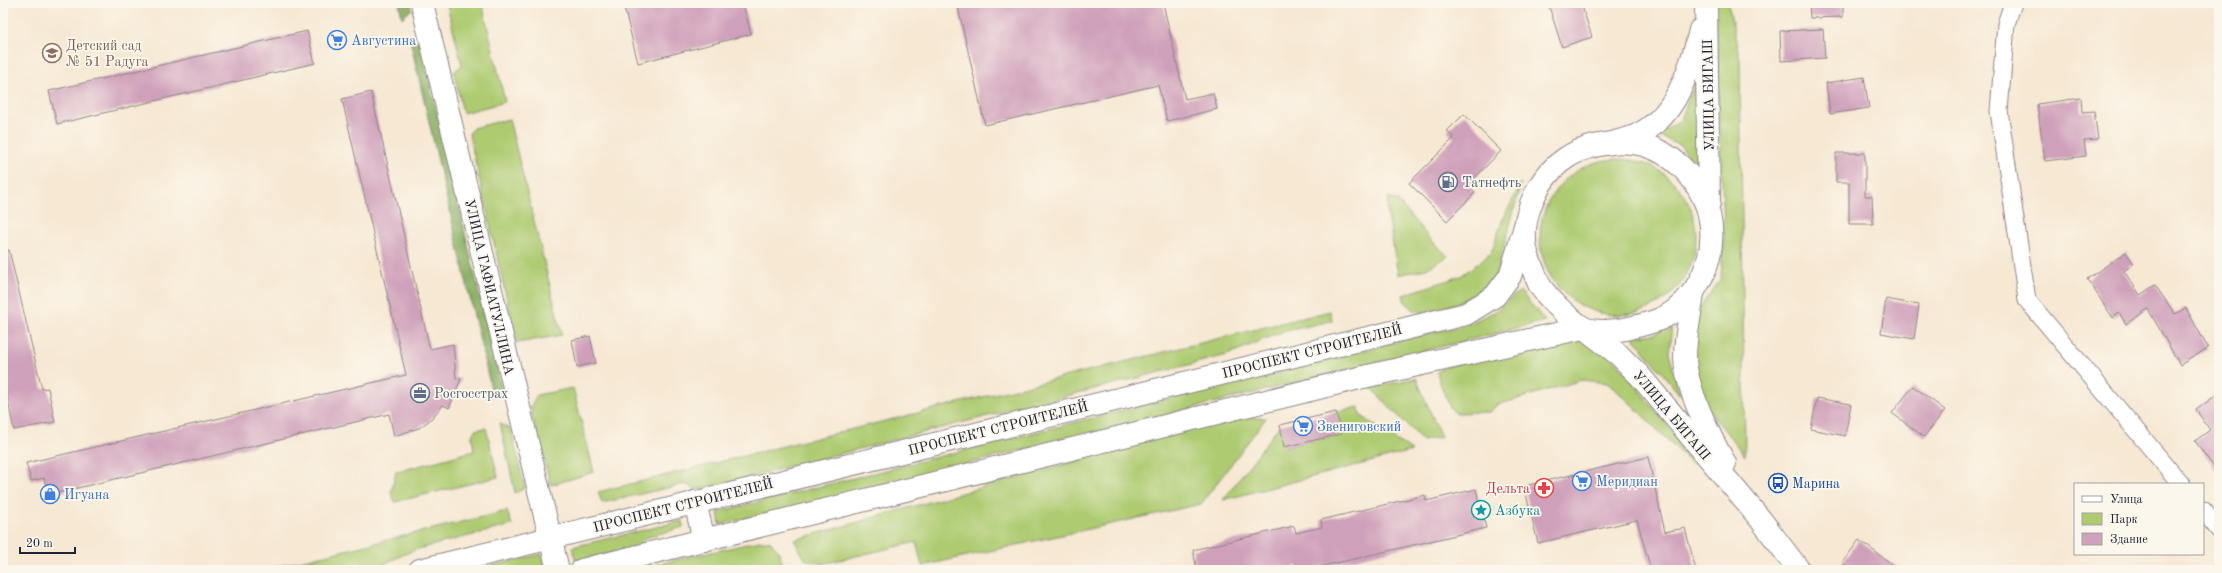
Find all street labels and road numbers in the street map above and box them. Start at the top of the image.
street label: УЛИЦА БИГАШ [1701,39,1717,151]
street label: УЛИЦА ГАФИАТУЛЛИНА [462,198,516,377]
street label: ПРОСПЕКТ СТРОИТЕЛЕЙ [1220,319,1404,381]
street label: УЛИЦА БИГАШ [1630,368,1713,463]
street label: ПРОСПЕКТ СТРОИТЕЛЕЙ [906,396,1090,458]
street label: ПРОСПЕКТ СТРОИТЕЛЕЙ [591,473,775,535]

